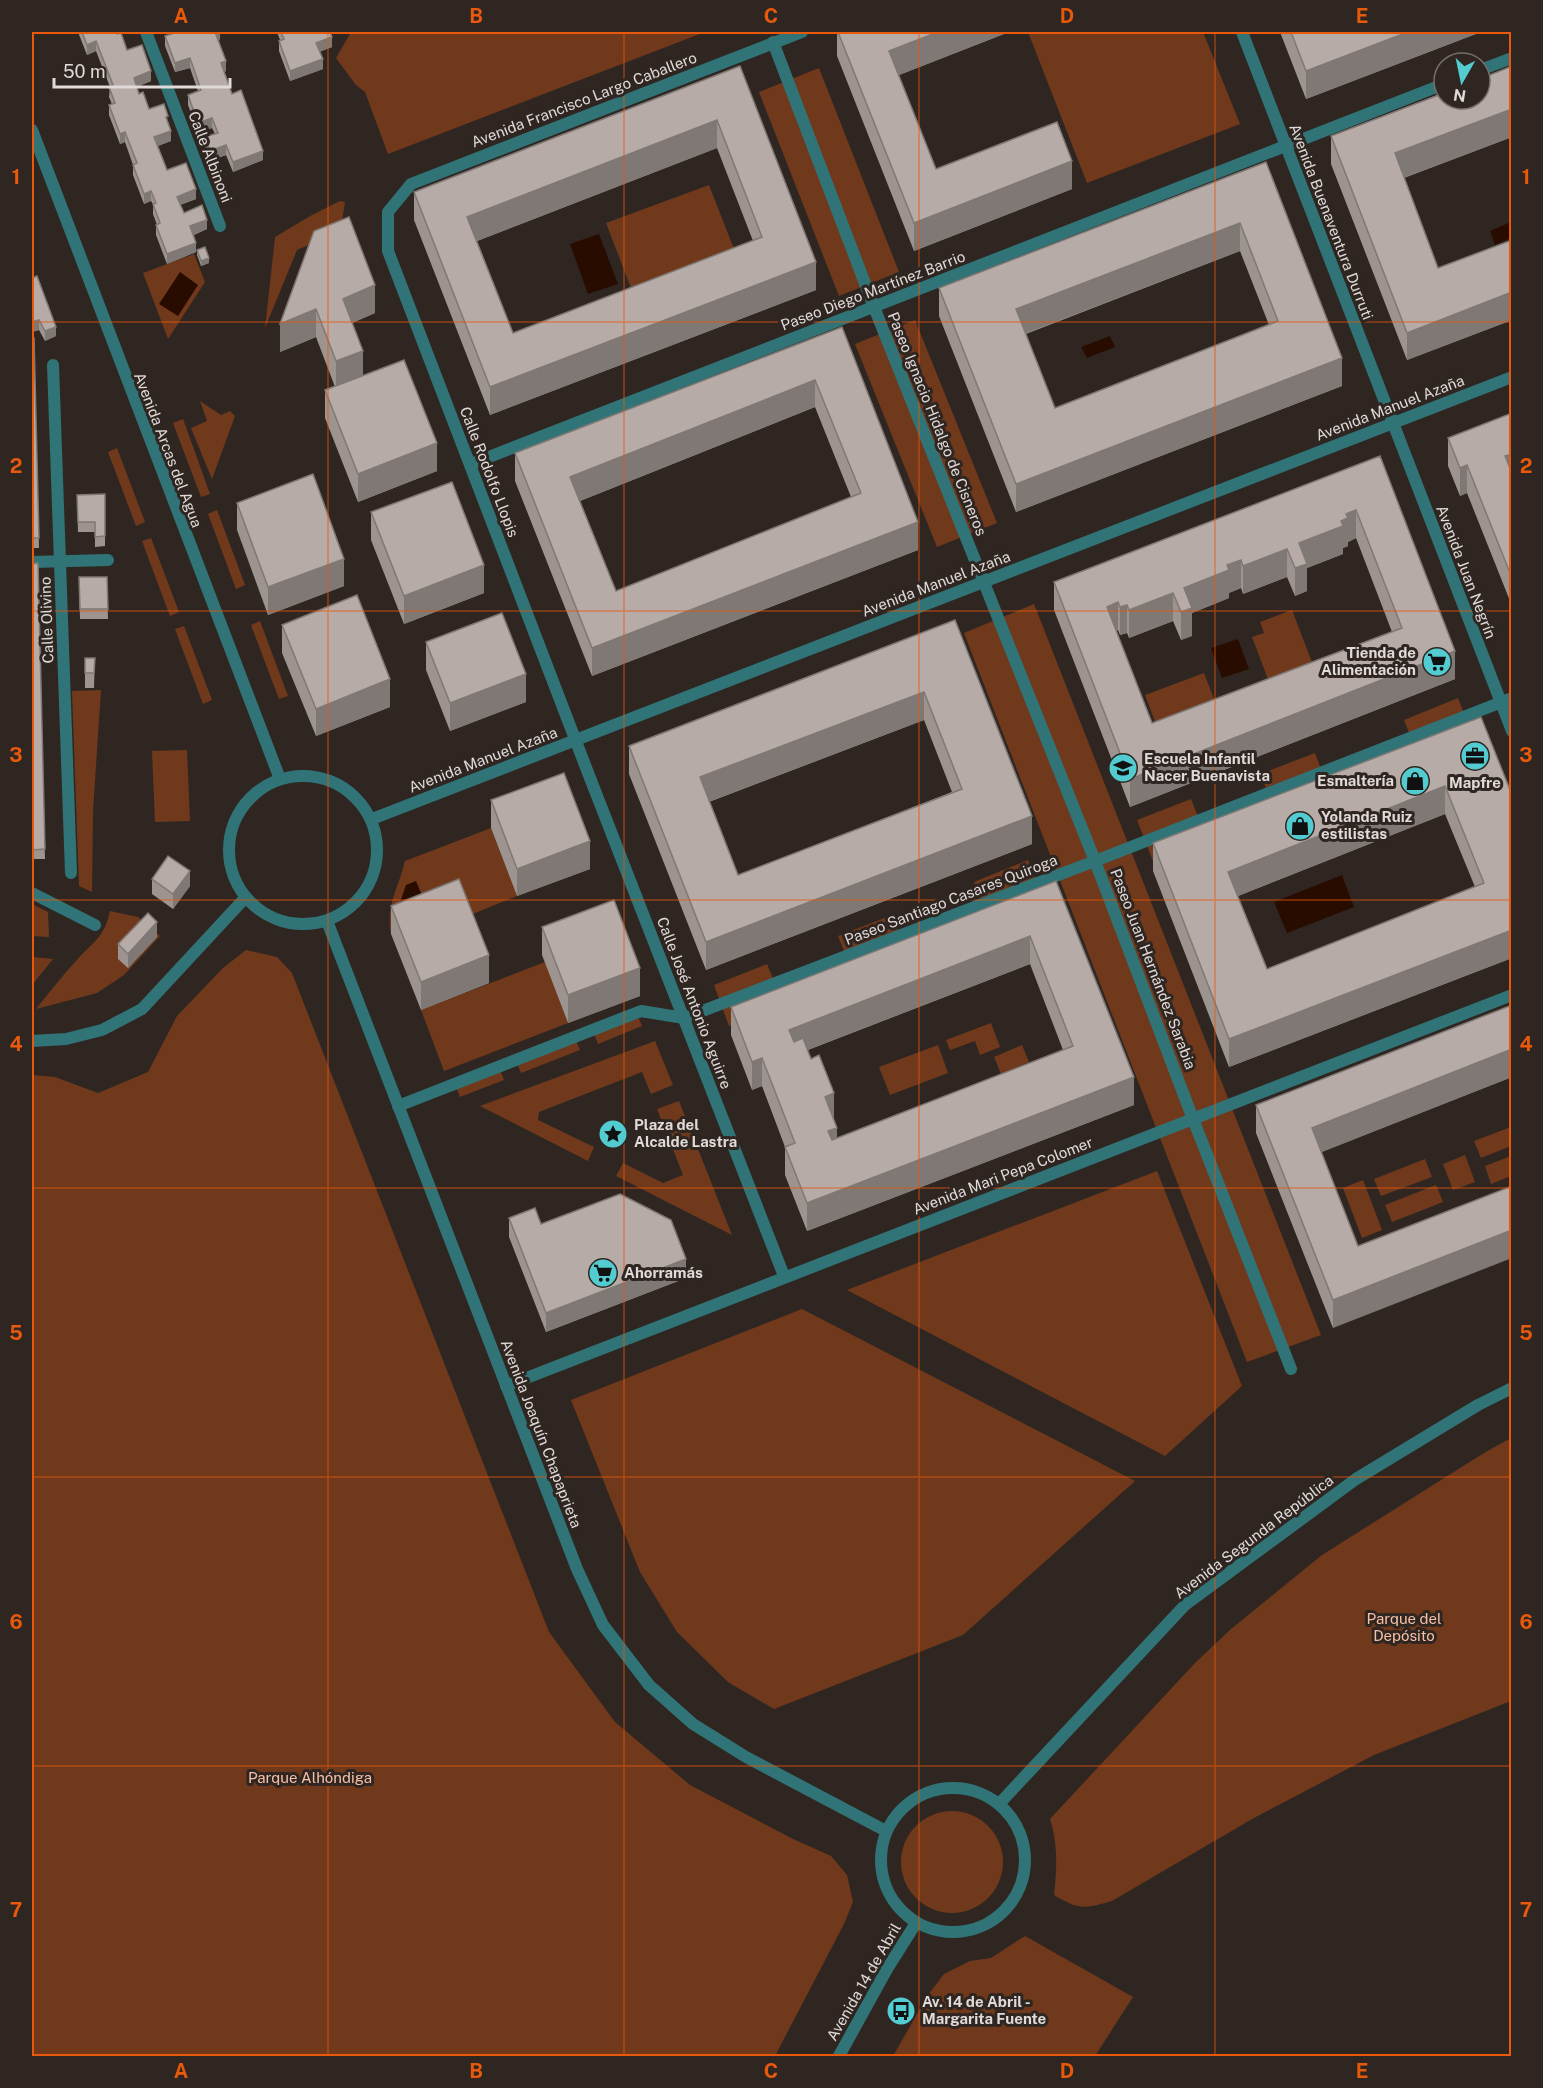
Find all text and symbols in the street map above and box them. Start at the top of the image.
text: A [174,4,188,28]
text: B [469,4,483,28]
text: C [764,4,778,28]
text: D [1060,4,1074,28]
text: E [1356,4,1368,28]
street label: Avenida Francisco Largo Caballero [469,49,699,151]
scale bar [54,51,230,89]
north arrow [1432,51,1492,111]
text: 50 m [63,61,106,82]
text: N [1452,85,1467,106]
street label: Calle Albinoni [185,109,236,205]
street label: Avenida Buenaventura Durruti [1286,121,1377,322]
text: 1 [12,165,20,189]
text: 1 [1522,165,1530,189]
street label: Paseo Diego Martínez Barrio [778,247,967,334]
street label: Paseo Ignacio Hidalgo de Cisneros [885,310,990,538]
street label: Avenida Arcas del Agua [131,370,206,530]
street label: Avenida Manuel Azaña [1313,371,1466,444]
street label: Calle Rodolfo Llopis [457,404,522,540]
text: 2 [10,454,22,478]
text: 2 [1520,454,1532,478]
street label: Avenida Juan Negrín [1433,503,1500,641]
street label: Avenida Manuel Azaña [859,547,1012,620]
street label: Calle Olivino [36,576,57,664]
place label: Tienda de Alimentación [1321,644,1416,678]
supermarket icon: Tienda de Alimentación [1421,646,1453,678]
street label: Avenida Manuel Azaña [406,723,559,796]
office icon: Mapfre [1459,740,1491,772]
text: 3 [9,743,23,767]
text: 3 [1519,743,1533,767]
place label: Escuela Infantil Nacer Buenavista [1144,750,1270,784]
school or university icon: Escuela Infantil Nacer Buenavista [1107,752,1139,784]
shop icon: Esmaltería [1399,765,1431,797]
place label: Esmaltería [1317,772,1394,789]
place label: Mapfre [1449,774,1501,791]
place label: Yolanda Ruiz estilistas [1321,808,1412,842]
shop icon: Yolanda Ruiz estilistas [1284,810,1316,842]
street label: Paseo Santiago Casares Quiroga [842,851,1060,948]
street label: Paseo Juan Hernández Sarabia [1107,866,1200,1072]
street label: Calle José Antonio Aguirre [654,914,735,1091]
text: 4 [9,1032,23,1056]
text: 4 [1519,1032,1533,1056]
place label: Plaza del Alcalde Lastra [634,1116,737,1150]
place icon: Plaza del Alcalde Lastra [597,1118,629,1150]
street label: Avenida Mari Pepa Colomer [911,1133,1095,1218]
supermarket icon: Ahorramás [587,1257,619,1289]
place label: Ahorramás [624,1264,703,1281]
text: 5 [9,1321,23,1345]
text: 5 [1519,1321,1533,1345]
street label: Avenida Joaquín Chapaprieta [498,1337,585,1530]
street label: Avenida Segunda República [1171,1471,1336,1602]
text: 6 [9,1610,23,1634]
park label: Parque del Depósito [1367,1610,1441,1644]
text: 6 [1519,1610,1533,1634]
park label: Parque Alhóndiga [248,1769,372,1786]
text: 7 [10,1898,22,1922]
text: 7 [1520,1898,1532,1922]
street label: Avenida 14 de Abril [823,1920,904,2043]
place label: Av. 14 de Abril - Margarita Fuente [922,1993,1046,2027]
bus stop icon: Av. 14 de Abril - Margarita Fuente [885,1995,917,2027]
text: A [174,2059,188,2083]
text: B [469,2059,483,2083]
text: C [764,2059,778,2083]
text: D [1060,2059,1074,2083]
text: E [1356,2059,1368,2083]

